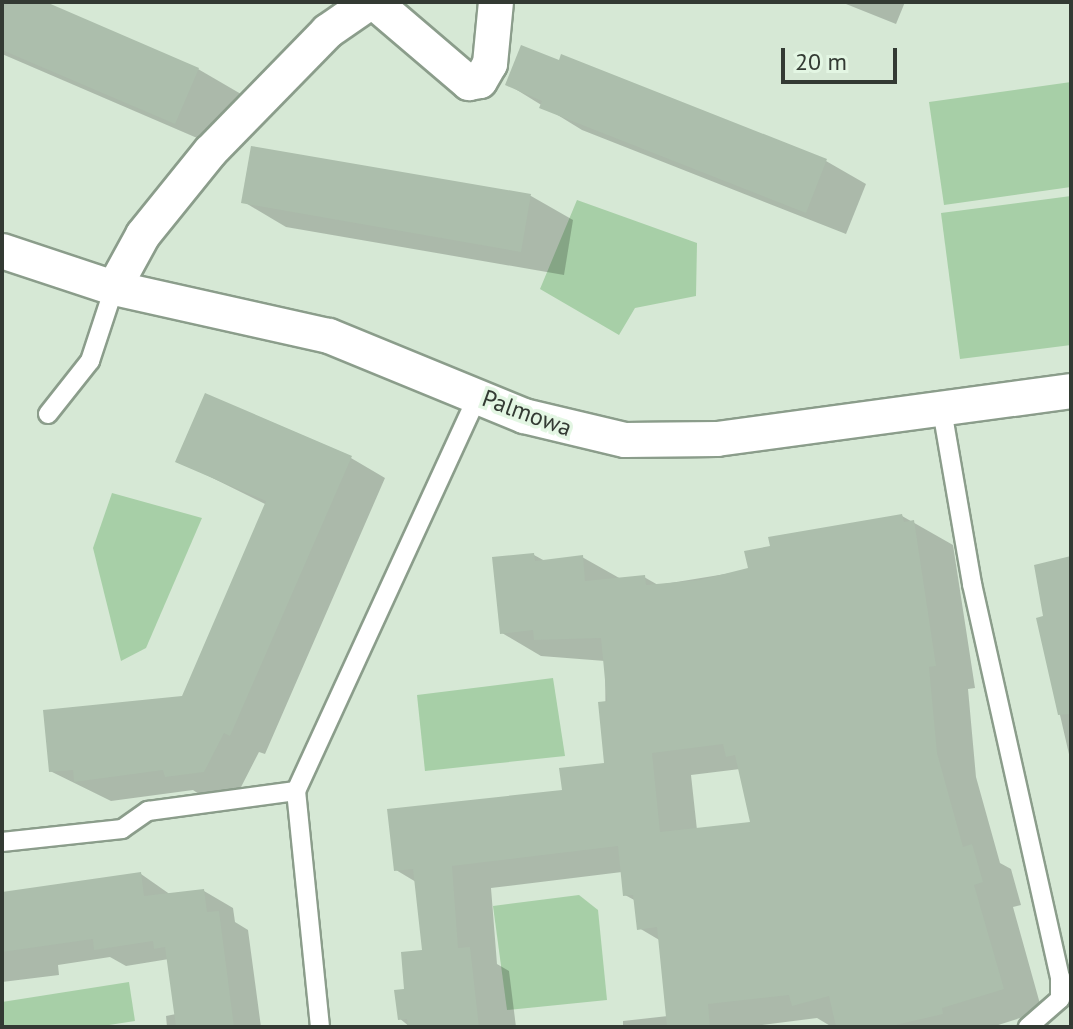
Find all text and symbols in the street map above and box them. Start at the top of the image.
scale bar [785,32,901,82]
text: 20 m [795,46,847,77]
street label: Palmowa [478,384,576,442]

